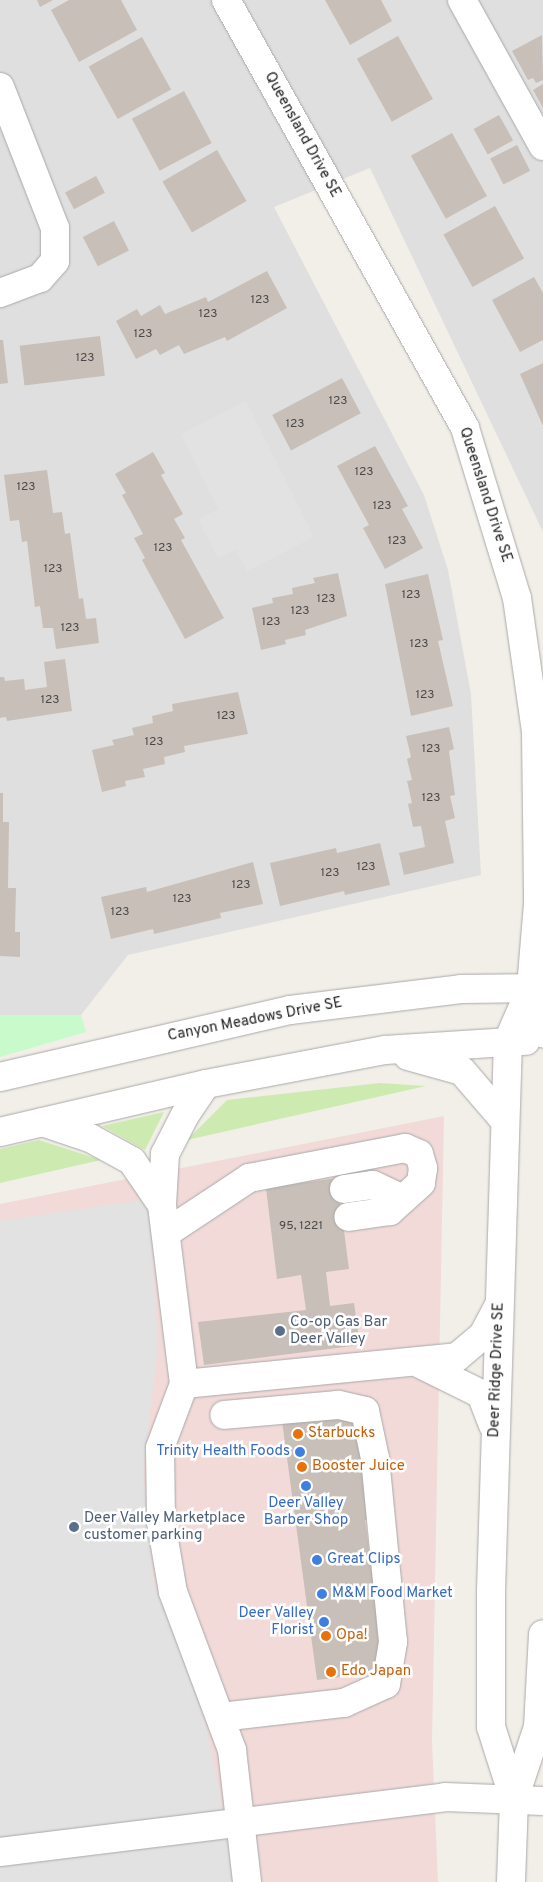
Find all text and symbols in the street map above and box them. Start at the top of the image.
street label: Queensland Drive SE [260,69,344,201]
house number: 123 [250,294,270,308]
house number: 123 [198,308,218,322]
house number: 123 [133,328,153,342]
house number: 123 [75,352,95,366]
house number: 123 [328,395,348,409]
house number: 123 [285,418,305,432]
street label: Queensland Drive SE [455,425,515,565]
house number: 123 [354,466,374,480]
house number: 123 [16,481,36,495]
house number: 123 [372,500,392,514]
house number: 123 [387,535,407,549]
house number: 123 [153,542,173,556]
house number: 123 [43,563,63,577]
house number: 123 [401,589,421,603]
house number: 123 [316,593,336,607]
house number: 123 [290,605,310,619]
house number: 123 [261,616,281,630]
house number: 123 [60,622,80,636]
house number: 123 [409,638,429,652]
house number: 123 [415,689,435,703]
house number: 123 [40,694,60,708]
house number: 123 [216,710,236,724]
house number: 123 [144,736,164,750]
house number: 123 [421,743,441,757]
house number: 123 [421,792,441,806]
house number: 123 [356,861,376,875]
house number: 123 [320,867,340,881]
house number: 123 [231,879,251,893]
house number: 123 [172,893,192,907]
house number: 123 [110,906,130,920]
street label: Canyon Meadows Drive SE [166,994,344,1046]
house number: 95, 1221 [279,1220,323,1234]
street label: Deer Ridge Drive SE [486,1302,508,1438]
place label: Co-op Gas Bar Deer Valley [290,1313,387,1348]
marker: Co-op Gas Bar Deer Valley [274,1325,286,1337]
place label: Starbucks [308,1425,375,1443]
marker: Starbucks [292,1428,304,1440]
place label: Trinity Health Foods [156,1443,290,1461]
marker: Trinity Health Foods [294,1446,306,1458]
place label: Booster Juice [312,1458,405,1476]
marker: Booster Juice [296,1461,308,1473]
marker: Deer Valley Barber Shop [300,1480,312,1492]
place label: Deer Valley Barber Shop [264,1494,348,1529]
place label: Deer Valley Marketplace customer parking [84,1509,246,1544]
marker: Deer Valley Marketplace customer parking [68,1521,80,1533]
place label: Great Clips [327,1551,400,1569]
marker: Great Clips [311,1554,323,1566]
place label: M&M Food Market [332,1585,453,1603]
marker: M&M Food Market [316,1588,328,1600]
place label: Deer Valley Florist [238,1604,314,1639]
marker: Deer Valley Florist [318,1616,330,1628]
place label: Opa! [336,1627,368,1645]
marker: Opa! [320,1630,332,1642]
place label: Edo Japan [341,1663,411,1681]
marker: Edo Japan [325,1666,337,1678]

